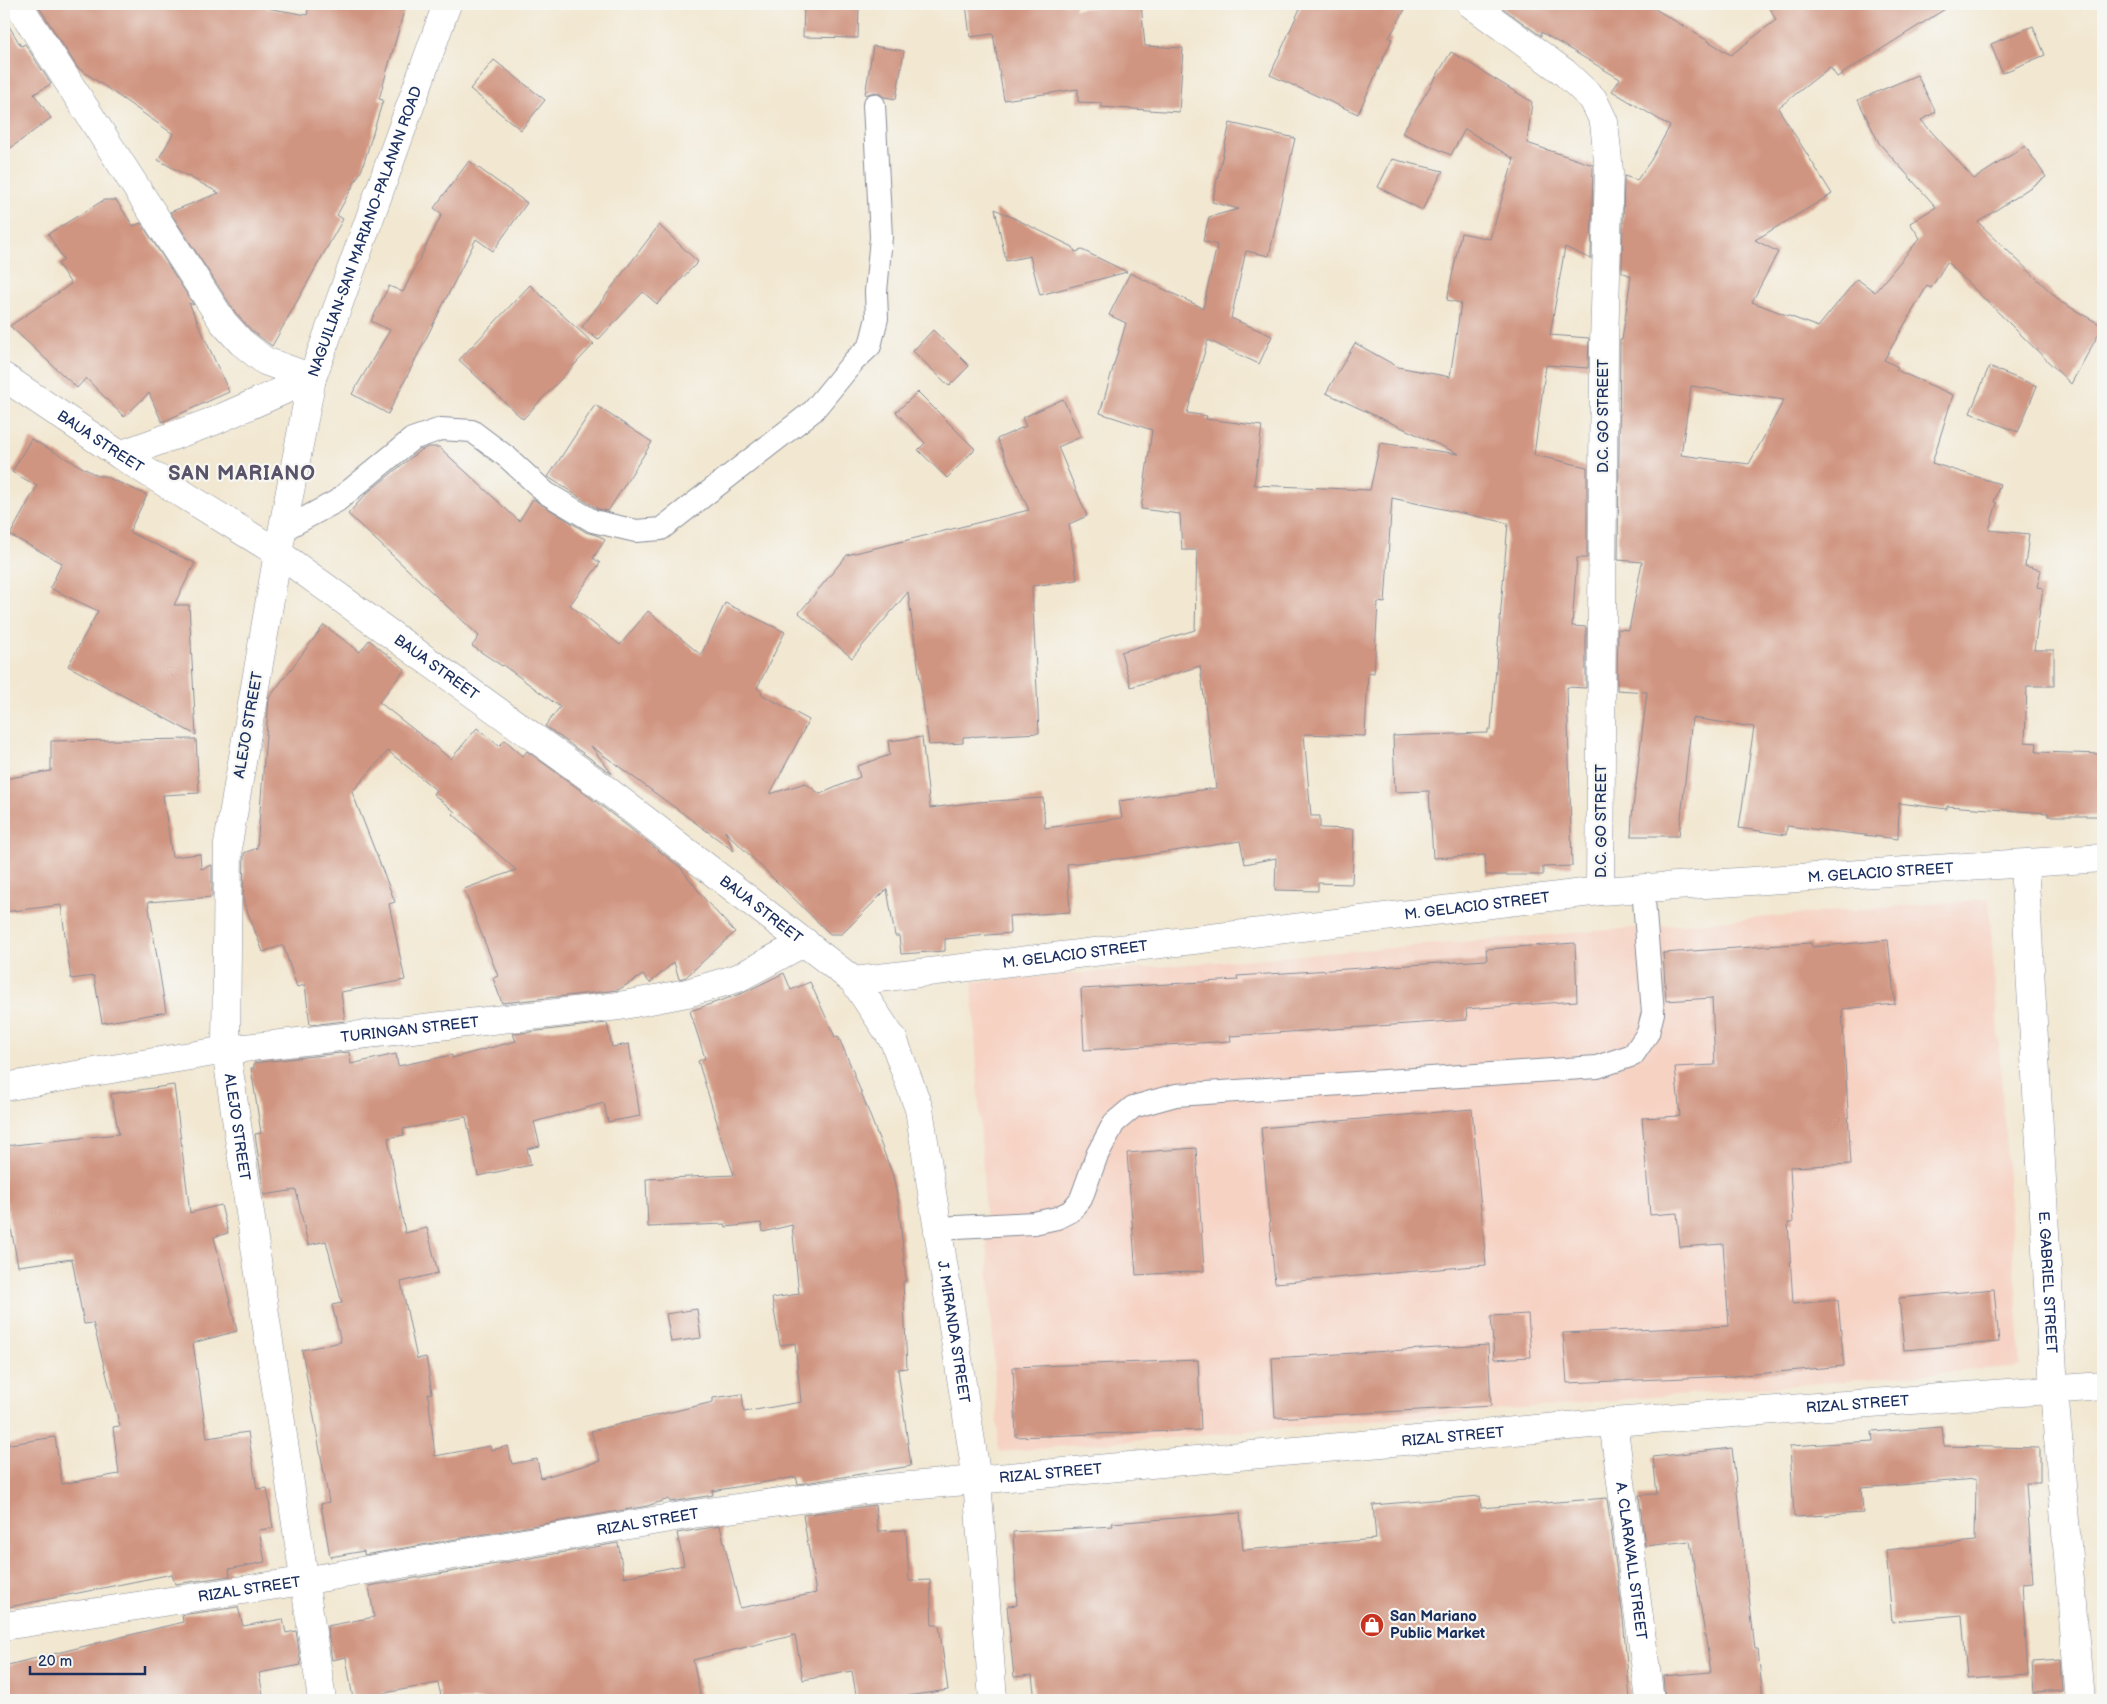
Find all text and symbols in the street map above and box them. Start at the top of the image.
street label: NAGUILIAN-SAN MARIANO-PALANAN ROAD [304,84,427,380]
street label: D.C. GO STREET [1594,359,1613,473]
street label: BAUA STREET [53,406,147,477]
district label: SAN MARIANO [168,462,316,486]
street label: BAUA STREET [390,631,482,704]
street label: ALEJO STREET [230,670,267,780]
street label: D.C. GO STREET [1592,764,1611,878]
street label: M. GELACIO STREET [1807,859,1954,887]
street label: BAUA STREET [715,872,806,948]
street label: M. GELACIO STREET [1403,888,1551,925]
street label: M. GELACIO STREET [1001,937,1149,973]
street label: TURINGAN STREET [340,1013,480,1047]
street label: ALEJO STREET [220,1072,254,1182]
street label: E. GABRIEL STREET [2034,1211,2061,1354]
street label: J. MIRANDA STREET [933,1259,974,1404]
street label: RIZAL STREET [1805,1391,1910,1418]
street label: RIZAL STREET [1401,1423,1505,1451]
street label: RIZAL STREET [998,1460,1103,1488]
street label: A. CLARAVALL STREET [1611,1481,1651,1641]
street label: RIZAL STREET [595,1504,700,1540]
street label: RIZAL STREET [197,1572,302,1607]
place label: San Mariano Public Market [1390,1607,1485,1643]
shop icon: San Mariano Public Market [1359,1612,1385,1638]
scale bar [30,1644,145,1676]
text: 20 m [38,1652,72,1671]

